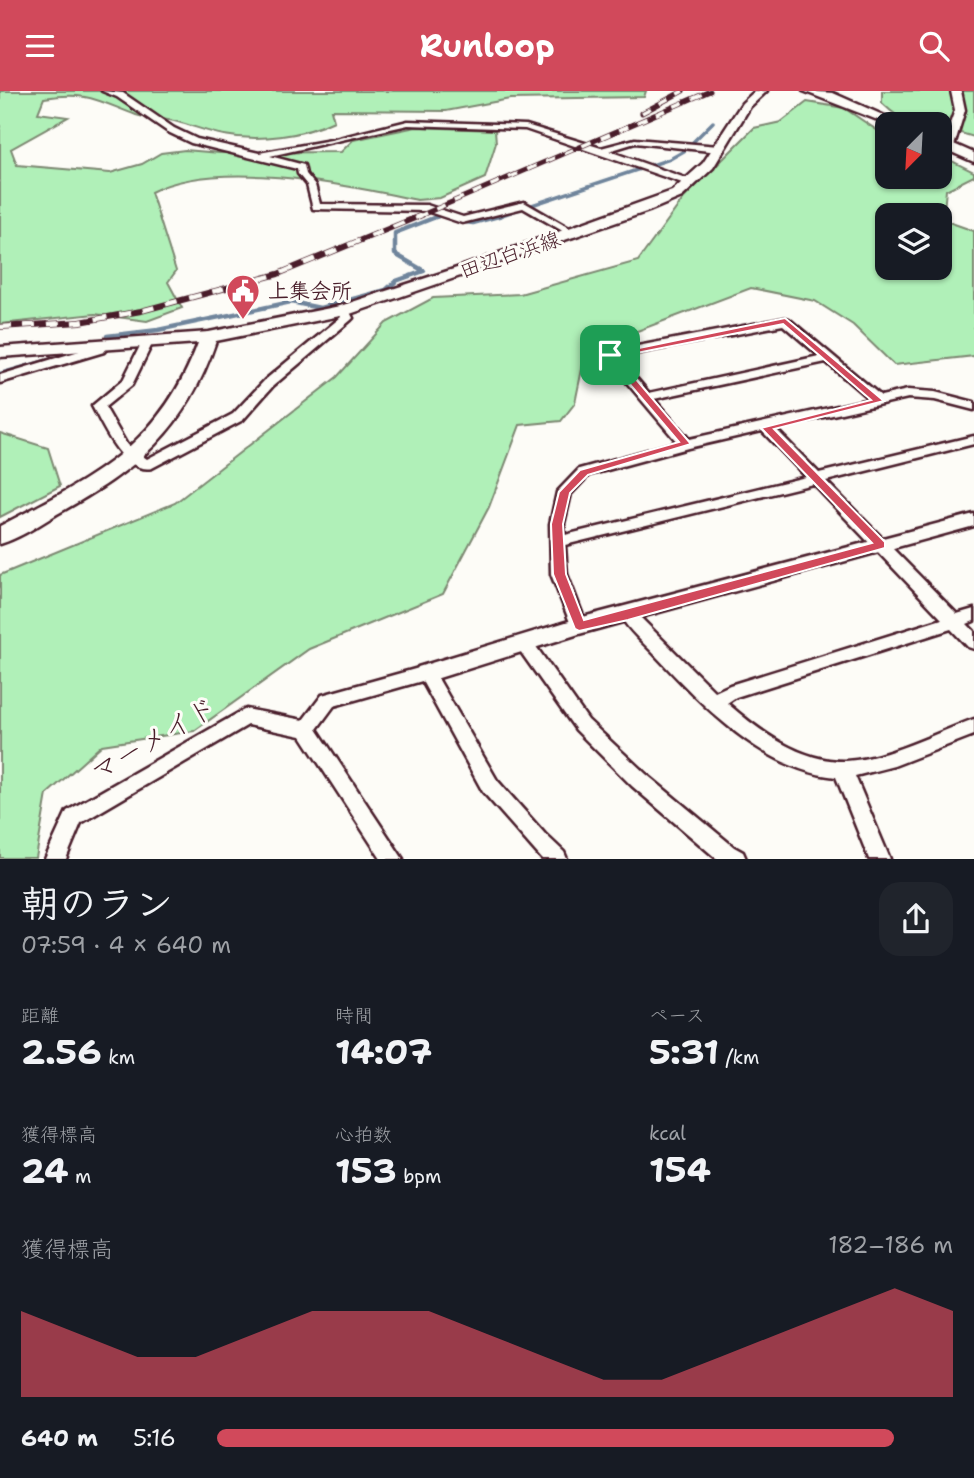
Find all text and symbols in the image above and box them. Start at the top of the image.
text: Runloop [419,24,555,67]
icon: menu [21,27,59,65]
icon: search [915,27,953,65]
north arrow [875,112,952,189]
map controls [875,112,952,280]
button: layers [875,203,952,280]
street label: 田辺白浜線 [456,225,564,285]
public building icon: 上集会所 [224,272,262,321]
place label: 上集会所 [268,277,352,305]
pin [580,325,640,385]
icon: arrive [591,336,629,374]
street label: マーメイド [83,688,223,790]
text: 朝のラン [21,878,173,929]
button: share [879,882,953,956]
text: 07:59 · 4 × 640 m [21,930,231,960]
text: 距離 [21,1003,59,1028]
text: 時間 [335,1003,373,1028]
text: ペース [649,1003,705,1028]
text: 2.56 [21,1028,102,1075]
text: 14:07 [335,1028,432,1075]
text: 5:31 [649,1028,719,1075]
text: km [102,1045,135,1070]
text: /km [719,1045,760,1070]
text: kcal [649,1121,686,1146]
text: 獲得標高 [21,1122,97,1147]
text: 心拍数 [335,1122,392,1147]
text: 154 [649,1146,711,1193]
text: 24 [21,1147,69,1194]
text: 153 [335,1147,397,1194]
text: m [69,1164,91,1189]
text: bpm [397,1164,441,1189]
text: 182–186 m [828,1230,953,1260]
text: 獲得標高 [21,1234,113,1264]
text: 640 m [21,1423,98,1453]
text: 5:16 [133,1423,176,1453]

